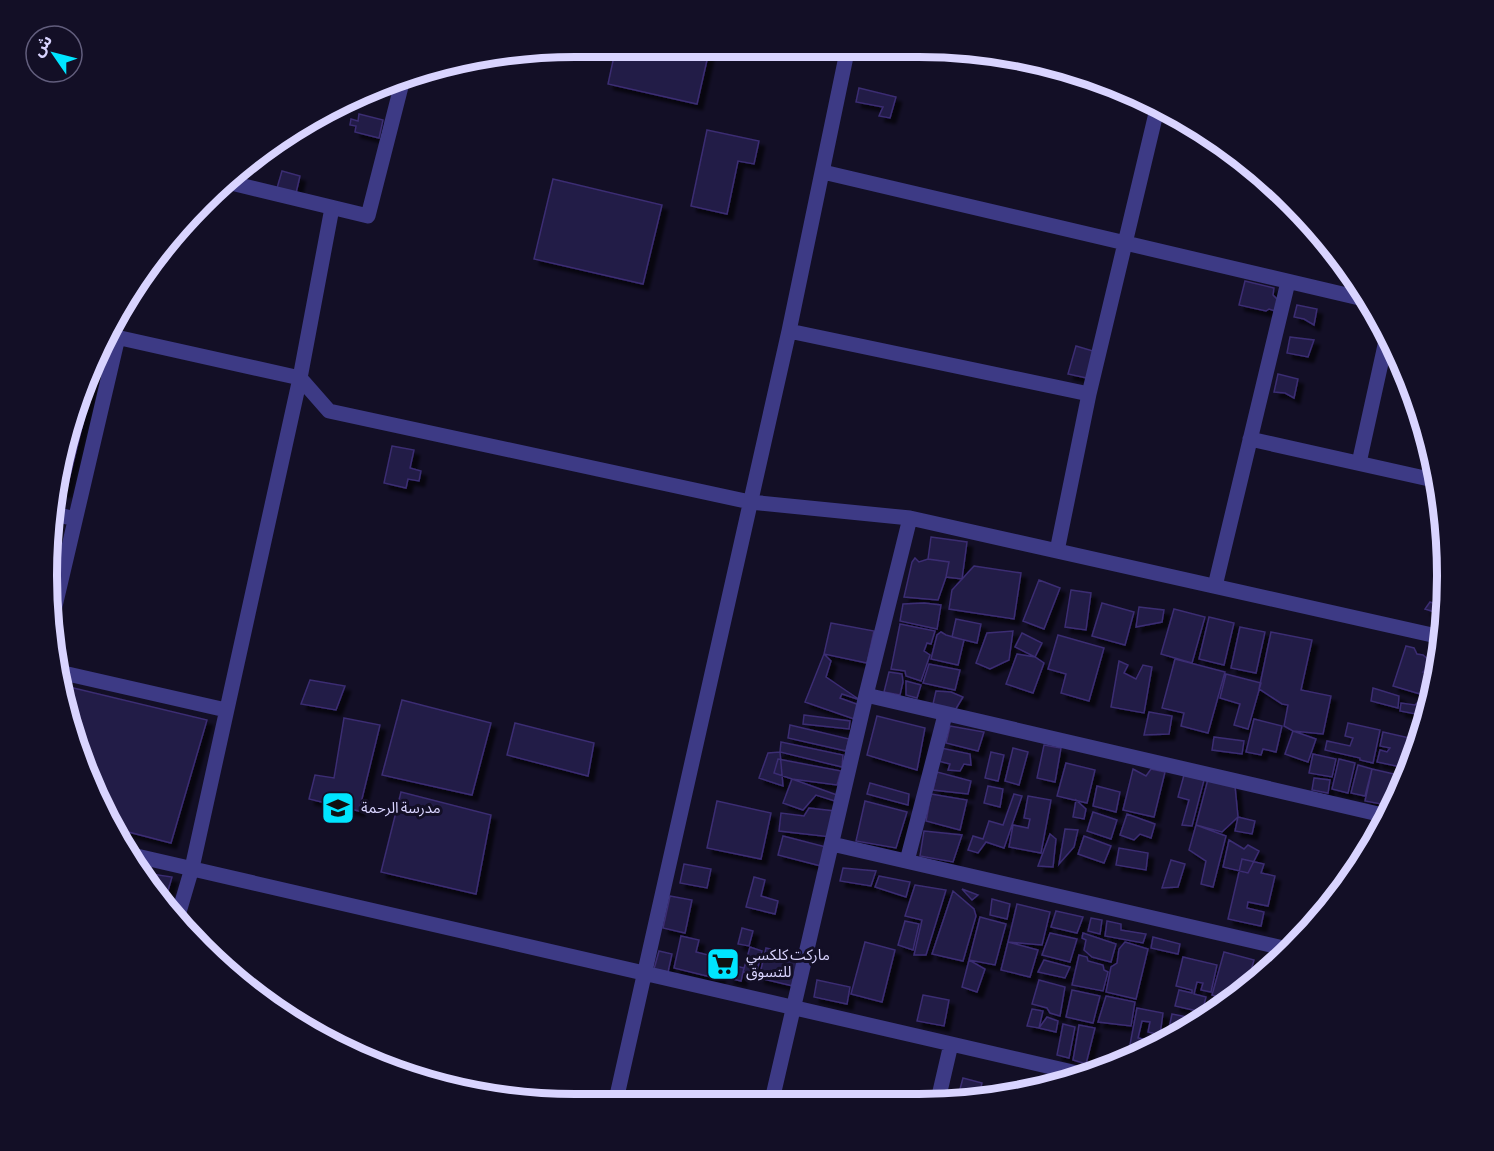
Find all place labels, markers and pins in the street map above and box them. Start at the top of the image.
school or university icon: مدرسة الرحمة [320,790,356,826]
place label: مدرسة الرحمة [361,799,441,817]
supermarket icon: ماركت كلكسي للتسوق [705,946,741,982]
place label: ماركت كلكسي للتسوق [746,946,830,981]

